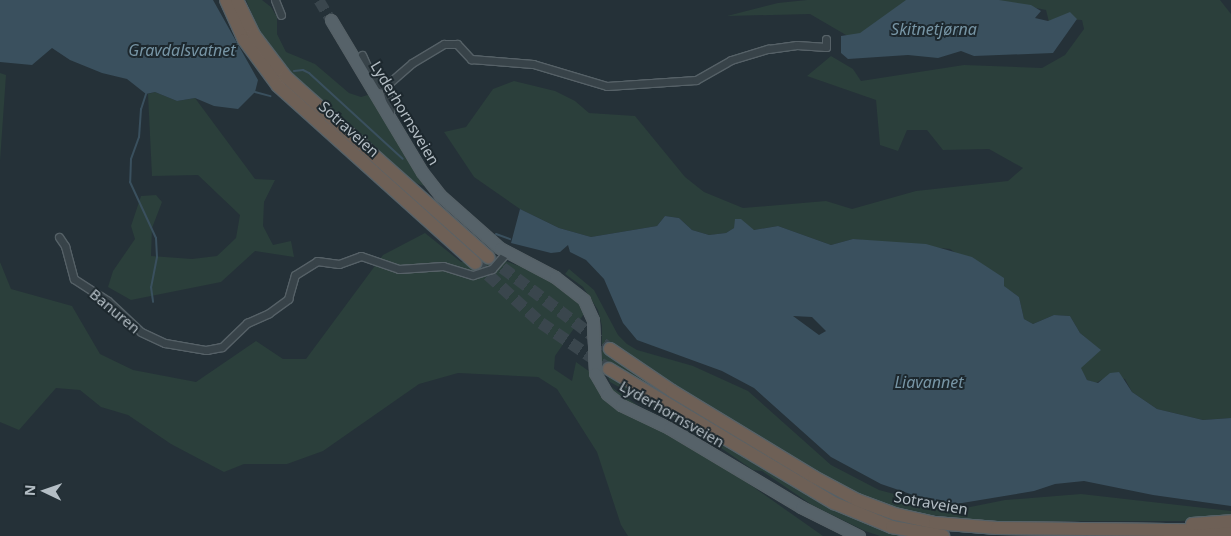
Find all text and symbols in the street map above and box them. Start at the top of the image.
water label: Skitnetjørna [891,19,977,39]
water label: Gravdalsvatnet [128,40,236,60]
street label: Lyderhornsveien [367,58,443,168]
street label: Sotraveien [315,97,383,161]
street label: Banuren [86,285,144,337]
water label: Liavannet [894,372,964,392]
street label: Lyderhornsveien [616,377,728,451]
north arrow [20,466,70,516]
text: N [20,484,39,496]
street label: Sotraveien [893,488,969,518]

